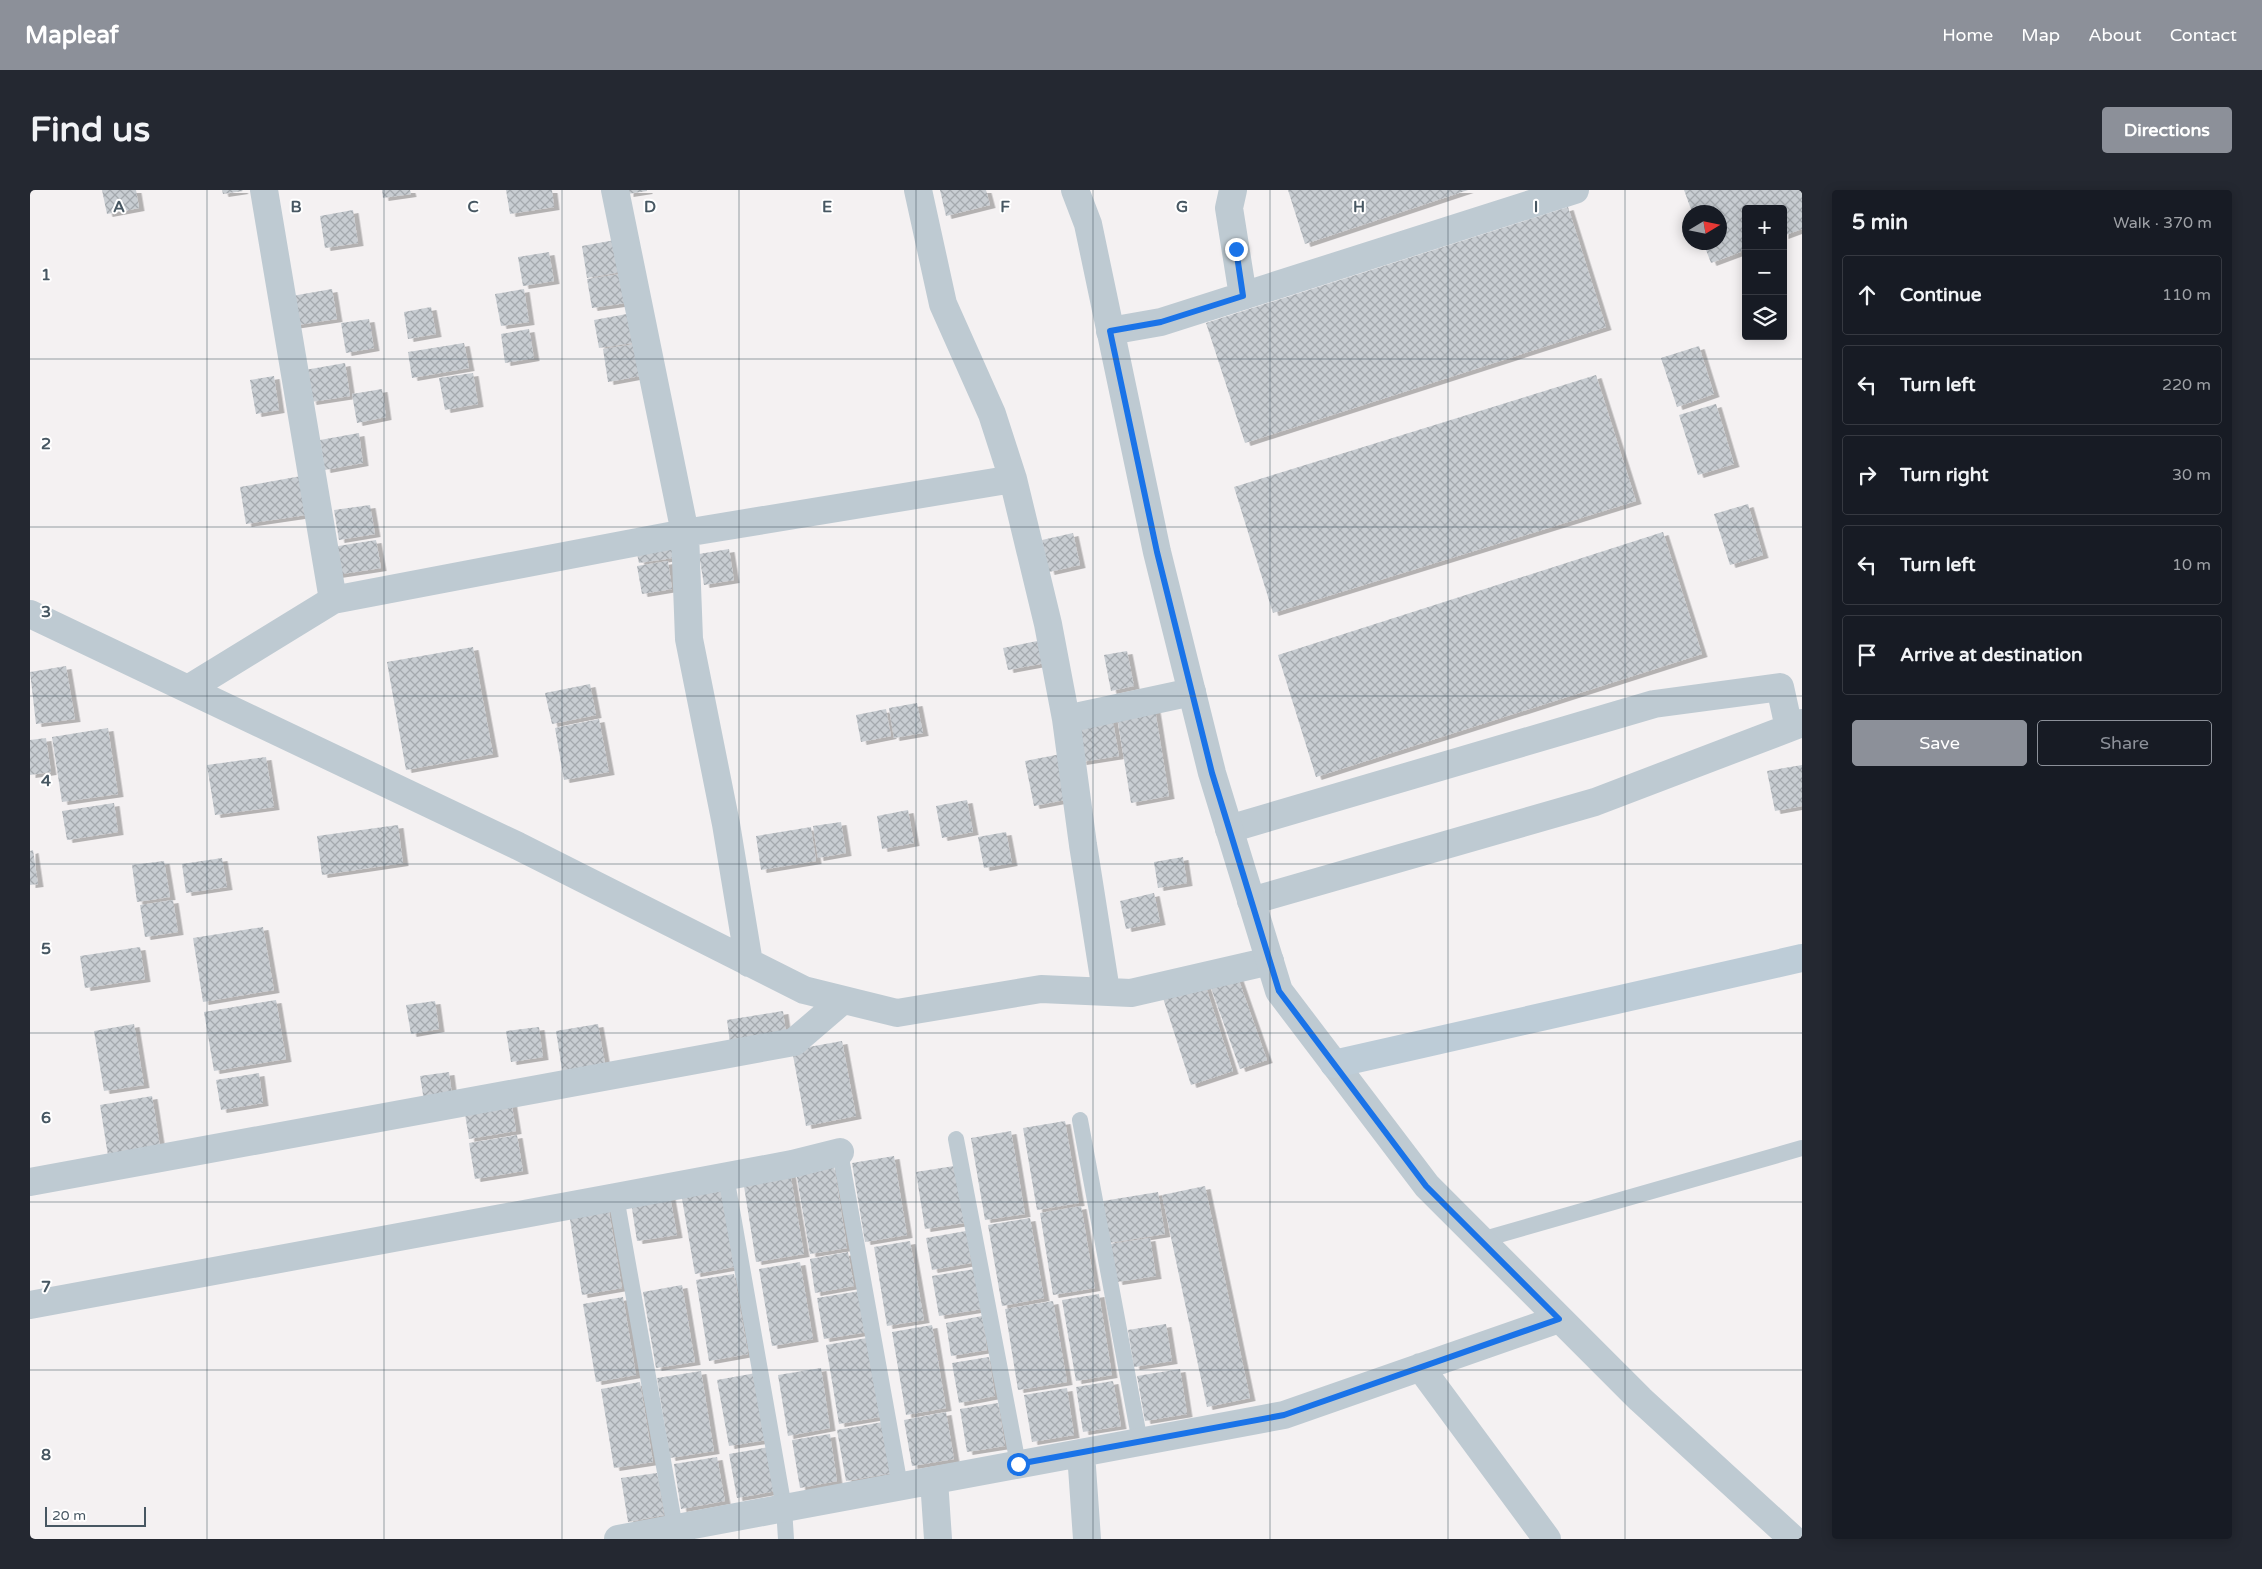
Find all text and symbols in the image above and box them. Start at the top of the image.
text: Mapleaf [25,21,119,50]
text: Home [1942,24,1993,46]
text: Map [2021,24,2060,46]
text: About [2088,24,2142,46]
text: Contact [2170,24,2237,46]
button: Directions [2102,107,2232,153]
text: Find us [30,109,150,151]
text: A [113,197,125,217]
text: B [290,197,302,217]
text: C [467,197,479,217]
text: D [644,197,656,217]
text: E [822,197,832,217]
text: F [1000,197,1010,217]
text: G [1176,197,1188,217]
text: H [1353,197,1365,217]
text: I [1534,197,1538,217]
north arrow [1682,205,1727,250]
map controls [1742,205,1787,340]
button: + [1742,205,1787,250]
text: 5 min [1852,210,1908,235]
text: Walk · 370 m [2113,213,2212,233]
route end [1225,238,1248,261]
button: − [1742,250,1787,295]
text: 1 [41,265,51,285]
icon: ahead [1853,281,1881,309]
text: Continue [1900,284,1982,306]
text: 110 m [2162,285,2211,305]
button: layers [1742,295,1787,340]
icon: left [1853,371,1881,399]
text: Turn left [1900,374,1976,396]
text: 220 m [2162,375,2211,395]
text: 2 [41,434,51,454]
icon: right [1853,461,1881,489]
text: Turn right [1900,464,1988,486]
text: 30 m [2172,465,2211,485]
icon: left [1853,551,1881,579]
text: Turn left [1900,554,1976,576]
text: 10 m [2172,555,2211,575]
text: 3 [41,602,51,622]
icon: arrive [1853,641,1881,669]
text: Arrive at destination [1900,644,2083,666]
button: Save [1852,720,2027,766]
button: Share [2037,720,2212,766]
text: 4 [41,771,51,791]
text: 5 [41,939,51,959]
text: 6 [41,1108,51,1128]
text: 7 [41,1277,51,1297]
text: 8 [41,1445,51,1465]
route start [1007,1453,1030,1476]
scale bar [45,1504,146,1527]
text: 20 m [52,1507,86,1524]

